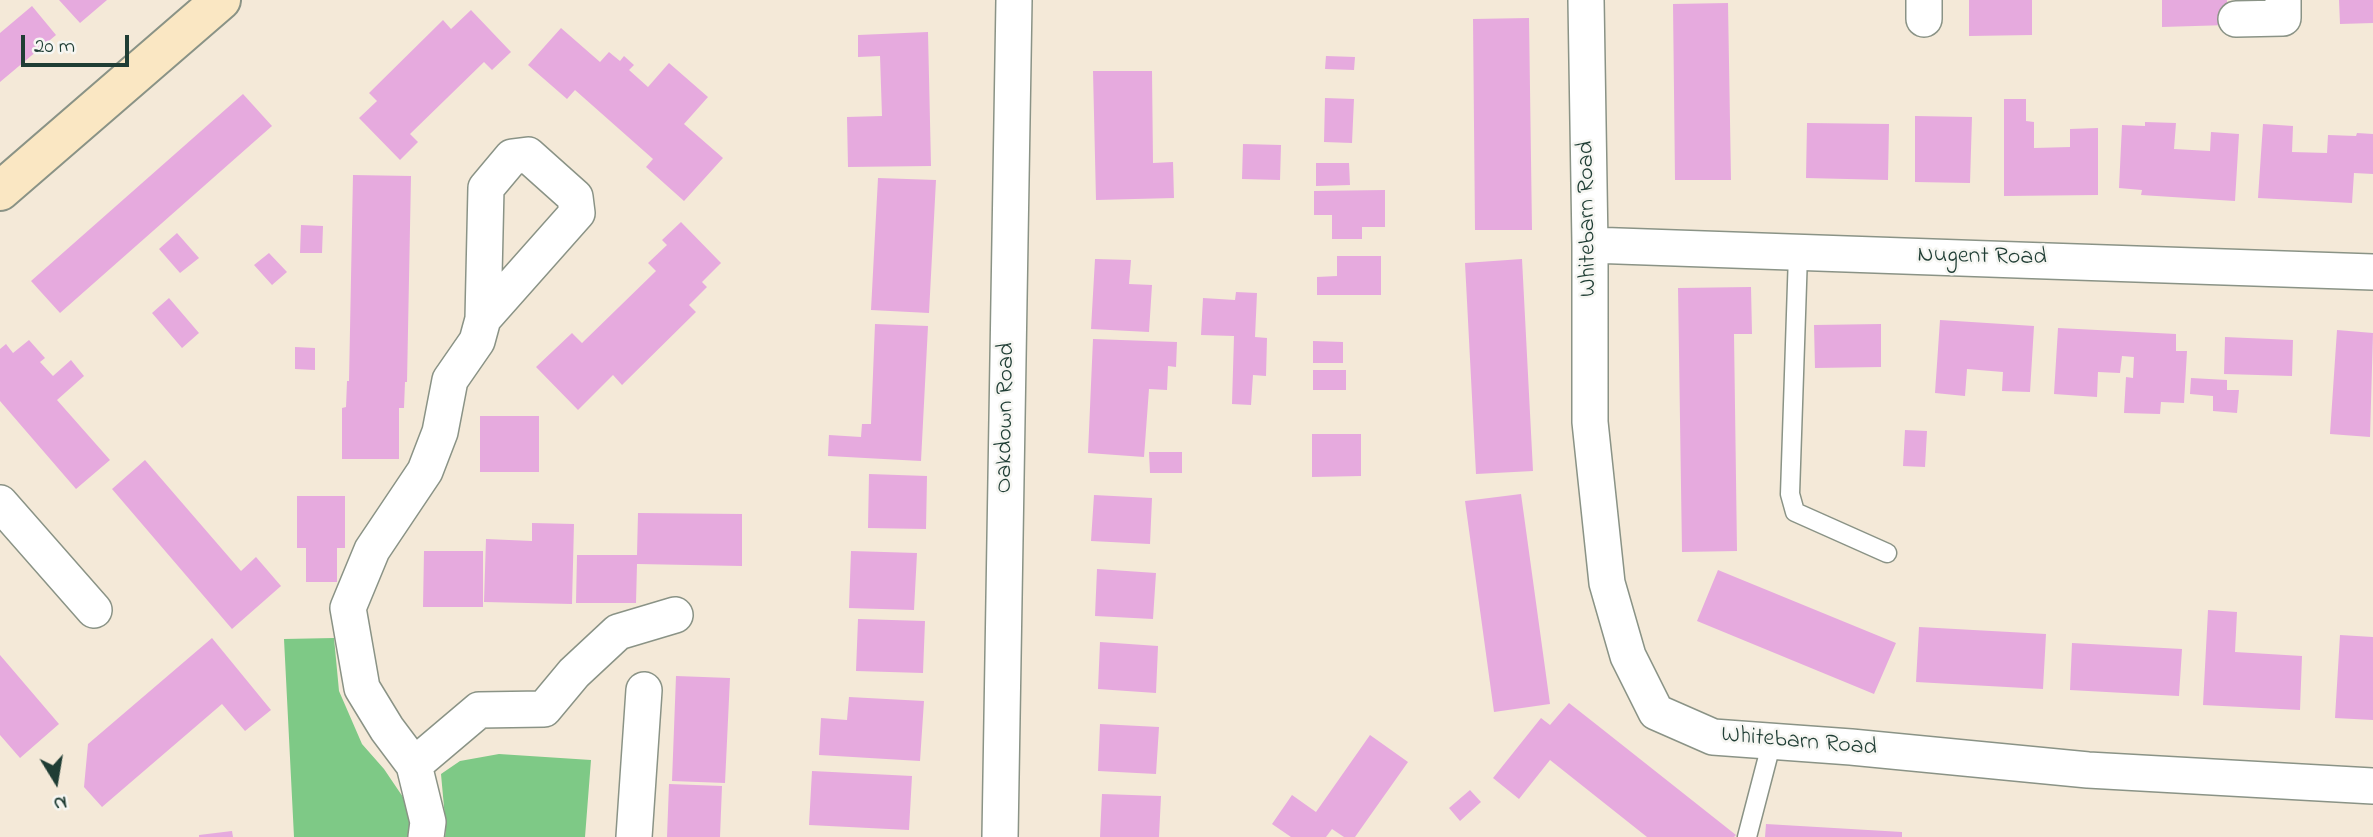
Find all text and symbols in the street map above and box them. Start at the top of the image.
scale bar [24,21,133,65]
text: 20 m [34,32,75,62]
street label: Whitebarn Road [1573,141,1605,297]
street label: Nugent Road [1917,242,2047,274]
street label: Oakdown Road [991,342,1023,494]
street label: Whitebarn Road [1720,722,1878,764]
north arrow [21,746,91,816]
text: N [51,788,69,817]

